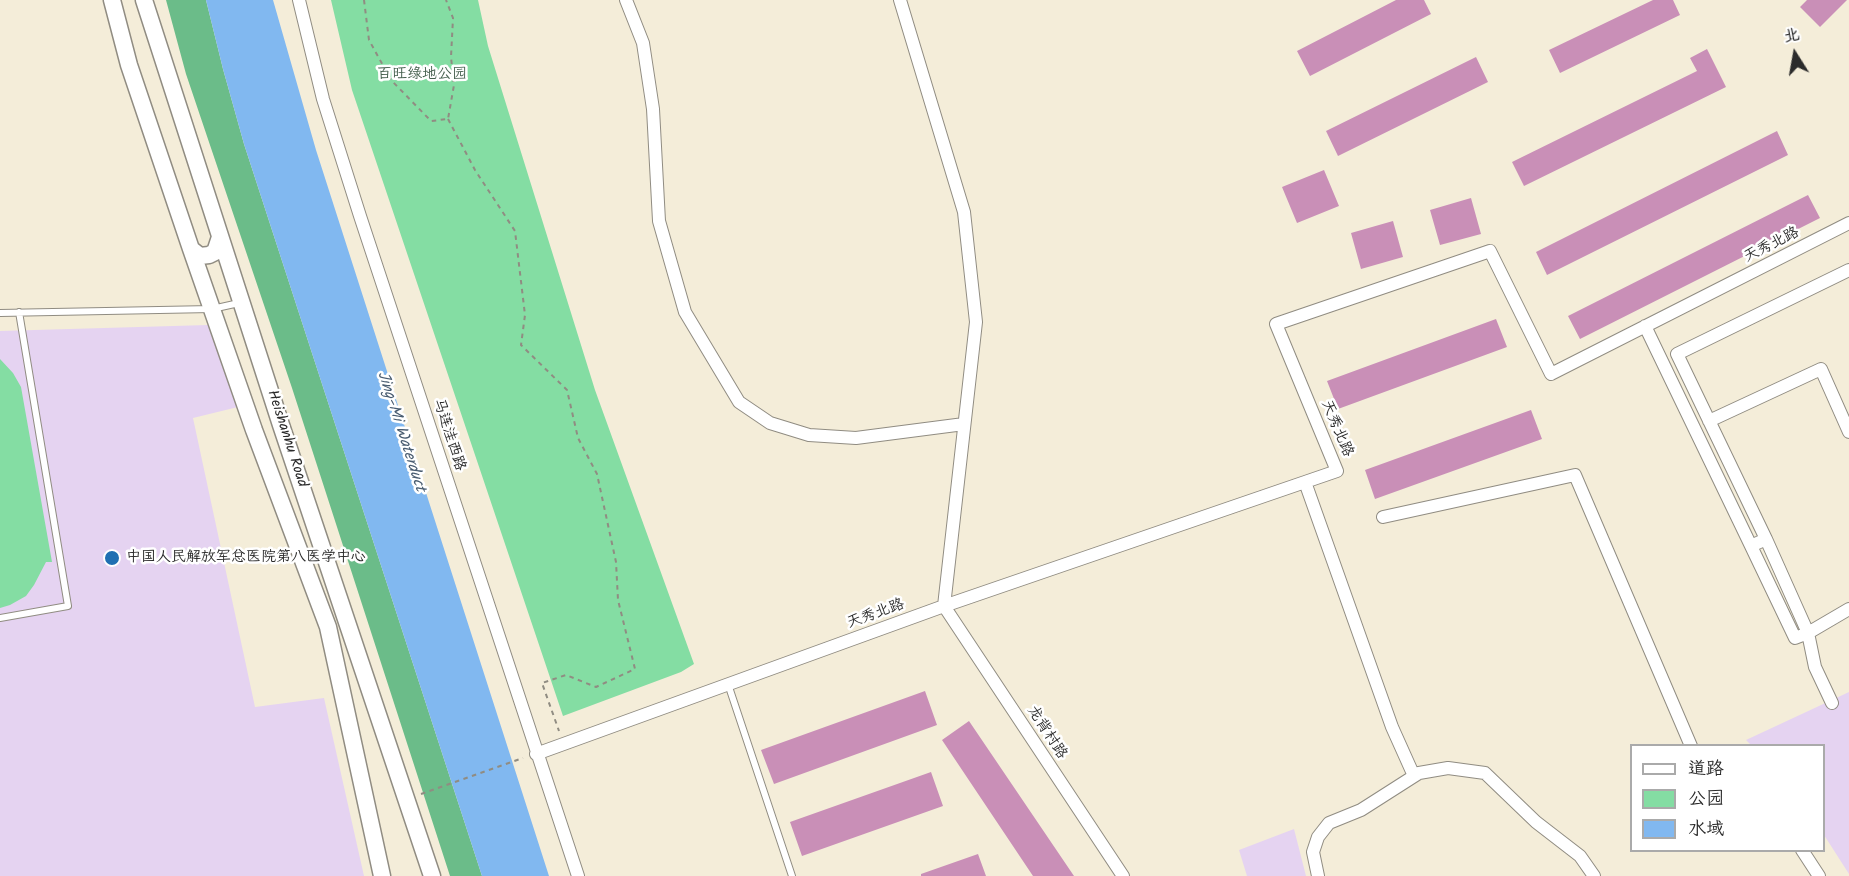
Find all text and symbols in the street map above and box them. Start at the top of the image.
text: 北 [1781,22,1802,50]
north arrow [1765,24,1825,84]
park label: 百旺绿地公园 [377,66,467,84]
street label: 天秀北路 [1741,224,1803,268]
water label: Jing-Mi Waterduct [372,369,428,495]
street label: Heishanhu Road [262,388,310,490]
street label: 马连洼西路 [428,397,468,473]
street label: 天秀北路 [1316,398,1356,460]
marker: 中国人民解放军总医院第八医学中心 [103,549,121,567]
place label: 中国人民解放军总医院第八医学中心 [126,549,366,567]
street label: 天秀北路 [845,596,907,634]
street label: 龙背村路 [1022,703,1070,763]
legend [1630,744,1825,852]
text: 道路 [1688,755,1724,784]
text: 公园 [1688,785,1724,814]
text: 水域 [1688,815,1724,844]

